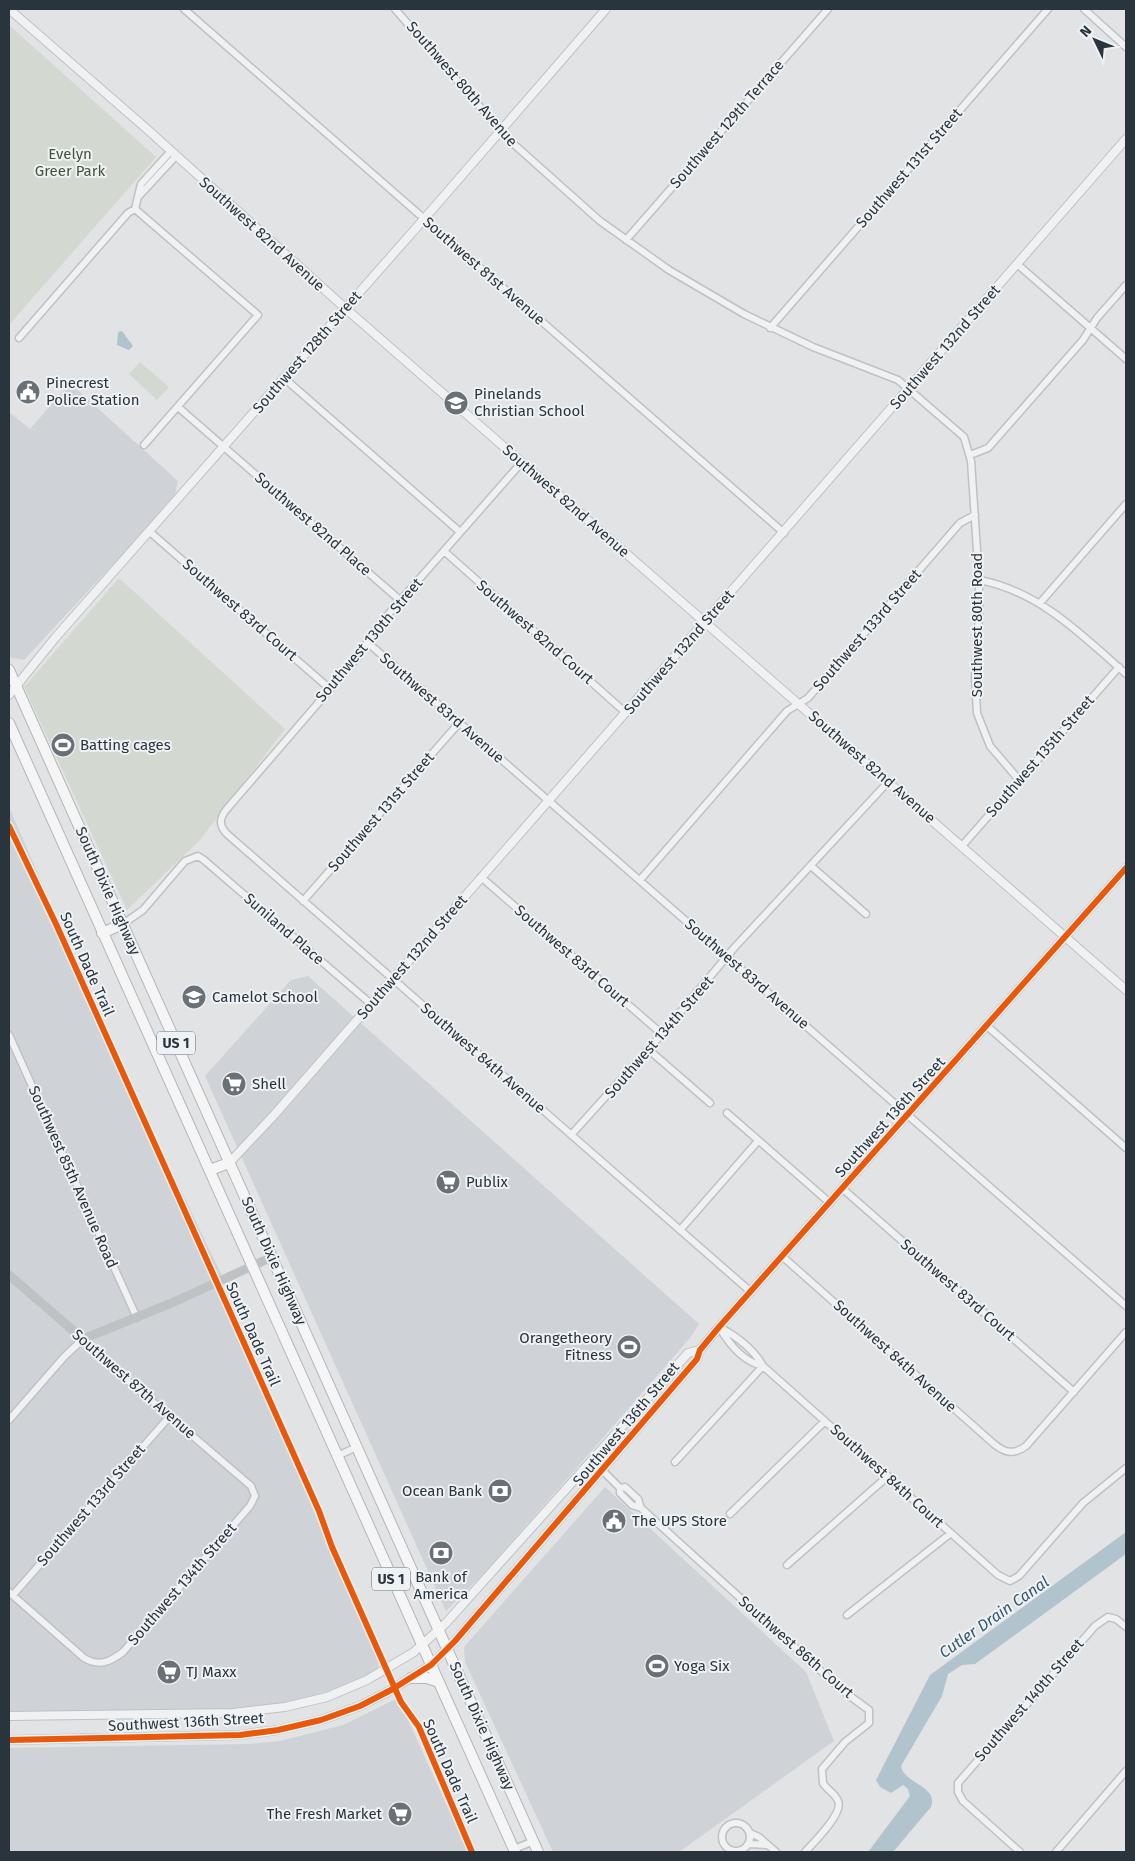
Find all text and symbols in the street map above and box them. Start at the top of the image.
north arrow [1070,15,1120,65]
street label: Southwest 80th Avenue [403,18,521,150]
text: N [1076,22,1095,41]
street label: Southwest 129th Terrace [666,56,788,192]
street label: Southwest 131st Street [852,104,966,231]
park label: Evelyn Greer Park [35,145,106,180]
street label: Southwest 82nd Avenue [196,173,328,295]
street label: Southwest 81st Avenue [419,213,549,329]
street label: Southwest 132nd Street [886,281,1004,413]
street label: Southwest 128th Street [249,287,365,417]
place label: Pinecrest Police Station [46,374,140,409]
public building icon: Pinecrest Police Station [15,379,41,405]
place label: Pinelands Christian School [474,385,585,420]
school or university icon: Pinelands Christian School [443,390,469,416]
street label: Southwest 82nd Avenue [499,441,633,561]
street label: Southwest 82nd Place [251,468,375,580]
street label: Southwest 80th Road [968,553,986,697]
street label: Southwest 83rd Court [179,555,301,665]
street label: Southwest 133rd Street [809,565,925,695]
street label: Southwest 130th Street [312,574,427,706]
street label: Southwest 82nd Court [473,576,598,688]
street label: Southwest 132nd Street [620,586,738,718]
street label: Southwest 83rd Avenue [376,649,508,767]
street label: Southwest 135th Street [982,691,1098,821]
street label: Southwest 82nd Avenue [805,707,939,827]
sports icon: Batting cages [50,732,76,758]
place label: Batting cages [80,736,171,754]
street label: Southwest 131st Street [324,748,438,875]
street label: South Dixie Highway [72,824,145,958]
street label: Suniland Place [240,889,328,969]
street label: Southwest 132nd Street [353,891,471,1023]
street label: Southwest 83rd Court [511,901,633,1011]
street label: South Dade Trail [56,909,118,1019]
street label: Southwest 83rd Avenue [681,915,813,1033]
street label: Southwest 134th Street [601,972,717,1102]
school or university icon: Camelot School [181,984,207,1010]
place label: Camelot School [212,988,319,1006]
street label: Southwest 84th Avenue [417,999,549,1117]
road number: US 1 [157,1032,195,1054]
street label: Southwest 136th Street [831,1053,949,1181]
supermarket icon: Shell [221,1071,247,1097]
place label: Shell [252,1075,287,1093]
street label: Southwest 85th Avenue Road [25,1083,121,1271]
supermarket icon: Publix [435,1169,461,1195]
place label: Publix [466,1173,509,1191]
street label: South Dixie Highway [238,1194,311,1328]
street label: Southwest 83rd Court [897,1235,1019,1345]
street label: South Dade Trail [222,1279,284,1389]
street label: Southwest 84th Avenue [830,1296,960,1416]
street label: Southwest 87th Avenue [69,1325,199,1443]
place label: Orangetheory Fitness [519,1329,613,1364]
sports icon: Orangetheory Fitness [616,1334,642,1360]
street label: Southwest 136th Street [569,1358,683,1490]
street label: Southwest 84th Court [827,1420,948,1532]
street label: Southwest 133rd Street [33,1440,149,1570]
bank icon: Ocean Bank [487,1478,513,1504]
place label: Ocean Bank [402,1482,482,1500]
public building icon: The UPS Store [601,1508,627,1534]
place label: The UPS Store [632,1512,727,1530]
street label: Southwest 134th Street [124,1519,240,1649]
bank icon: Bank of America [428,1540,454,1566]
road number: US 1 [372,1568,410,1590]
place label: Bank of America [414,1568,468,1603]
water label: Cutler Drain Canal [935,1572,1053,1662]
street label: Southwest 86th Court [735,1592,858,1702]
street label: Southwest 140th Street [971,1634,1088,1765]
sports icon: Yoga Six [644,1653,670,1679]
place label: Yoga Six [674,1657,730,1675]
supermarket icon: TJ Maxx [156,1659,182,1685]
street label: South Dixie Highway [446,1659,519,1793]
place label: TJ Maxx [186,1663,237,1681]
street label: Southwest 136th Street [108,1709,265,1735]
street label: South Dade Trail [419,1716,481,1826]
supermarket icon: The Fresh Market [387,1801,413,1827]
place label: The Fresh Market [266,1805,383,1823]

